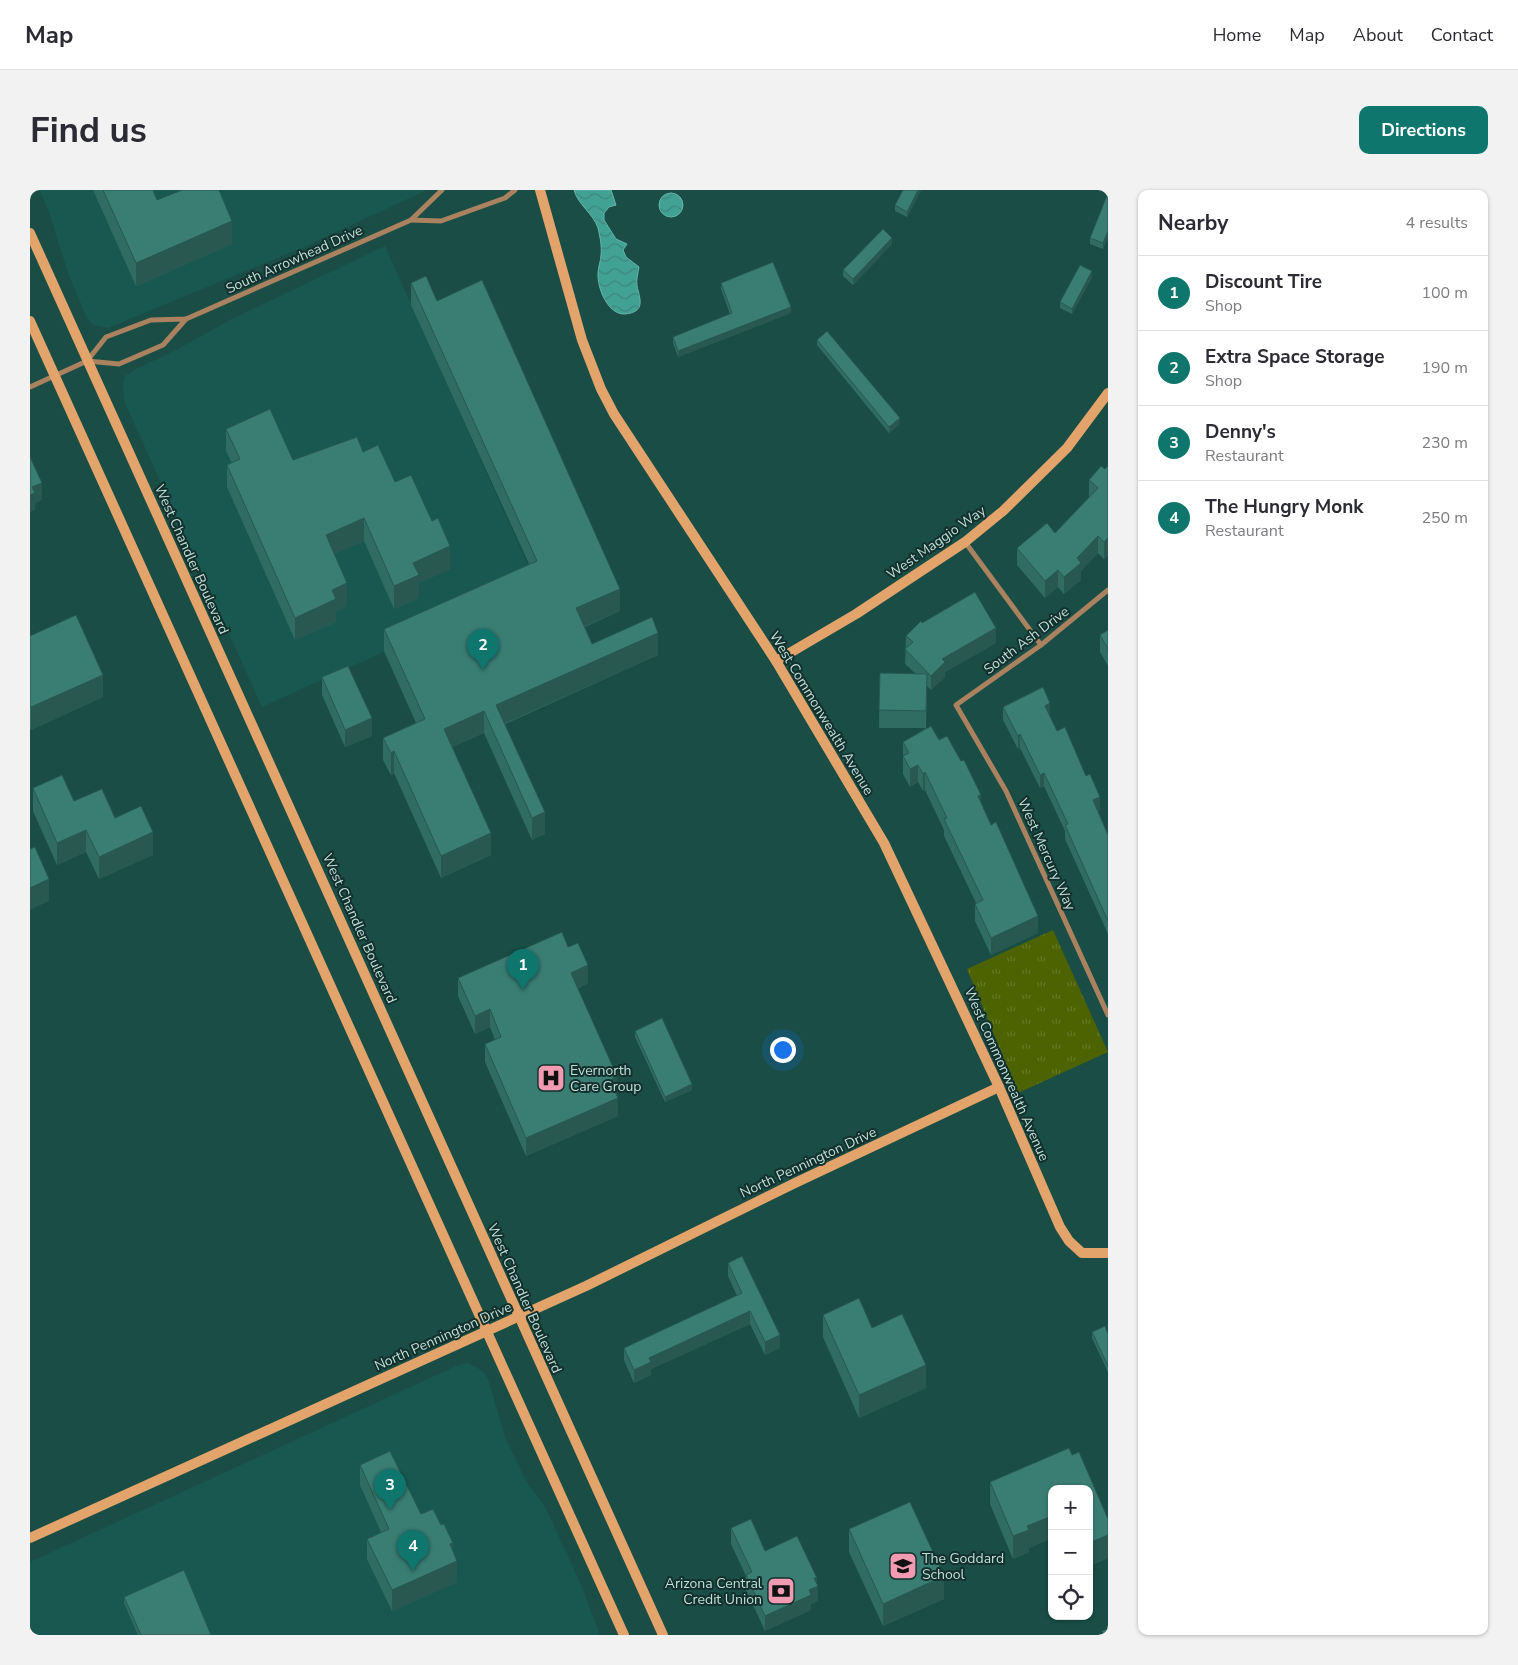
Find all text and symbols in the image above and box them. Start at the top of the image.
text: Map [25,19,73,51]
text: Home [1213,23,1261,47]
text: Map [1289,23,1325,47]
text: About [1353,23,1403,47]
text: Contact [1431,23,1493,47]
button: Directions [1359,106,1488,154]
text: Find us [30,107,147,154]
text: Nearby [1158,209,1228,237]
text: 4 results [1406,212,1468,234]
street label: South Arrowhead Drive [223,221,366,298]
text: Discount Tire [1205,269,1322,295]
text: 1 [1169,282,1179,304]
text: 100 m [1421,282,1468,304]
text: Shop [1205,295,1242,317]
text: Extra Space Storage [1205,344,1384,370]
text: 2 [1169,357,1179,379]
text: 190 m [1421,357,1468,379]
text: Shop [1205,370,1242,392]
text: Denny's [1205,419,1276,445]
text: 3 [1169,432,1179,454]
text: 230 m [1421,432,1468,454]
text: Restaurant [1205,445,1284,467]
street label: West Chandler Boulevard [150,481,233,637]
text: The Hungry Monk [1205,494,1364,520]
street label: West Maggio Way [883,501,990,584]
text: 4 [1169,507,1179,529]
text: 250 m [1421,507,1468,529]
text: Restaurant [1205,520,1284,542]
street label: South Ash Drive [980,602,1073,679]
street label: West Commonwealth Avenue [765,628,878,799]
pin: 2 [467,629,499,670]
street label: West Mercury Way [1013,795,1080,914]
street label: West Chandler Boulevard [318,850,401,1006]
pin: 1 [507,949,539,990]
street label: West Commonwealth Avenue [960,984,1053,1164]
your location [770,1037,796,1063]
place label: Evernorth Care Group [570,1061,641,1096]
hospital icon: Evernorth Care Group [536,1063,566,1093]
street label: North Pennington Drive [737,1122,880,1202]
street label: West Chandler Boulevard [483,1220,566,1376]
street label: North Pennington Drive [371,1298,515,1375]
pin: 3 [374,1469,406,1510]
map controls [1048,1485,1093,1620]
button: + [1048,1485,1093,1530]
pin: 4 [397,1530,429,1571]
button: − [1048,1530,1093,1575]
place label: The Goddard School [922,1549,1004,1584]
school or university icon: The Goddard School [888,1551,918,1581]
place label: Arizona Central Credit Union [665,1574,763,1609]
button: locate [1048,1575,1093,1620]
bank icon: Arizona Central Credit Union [766,1576,796,1606]

